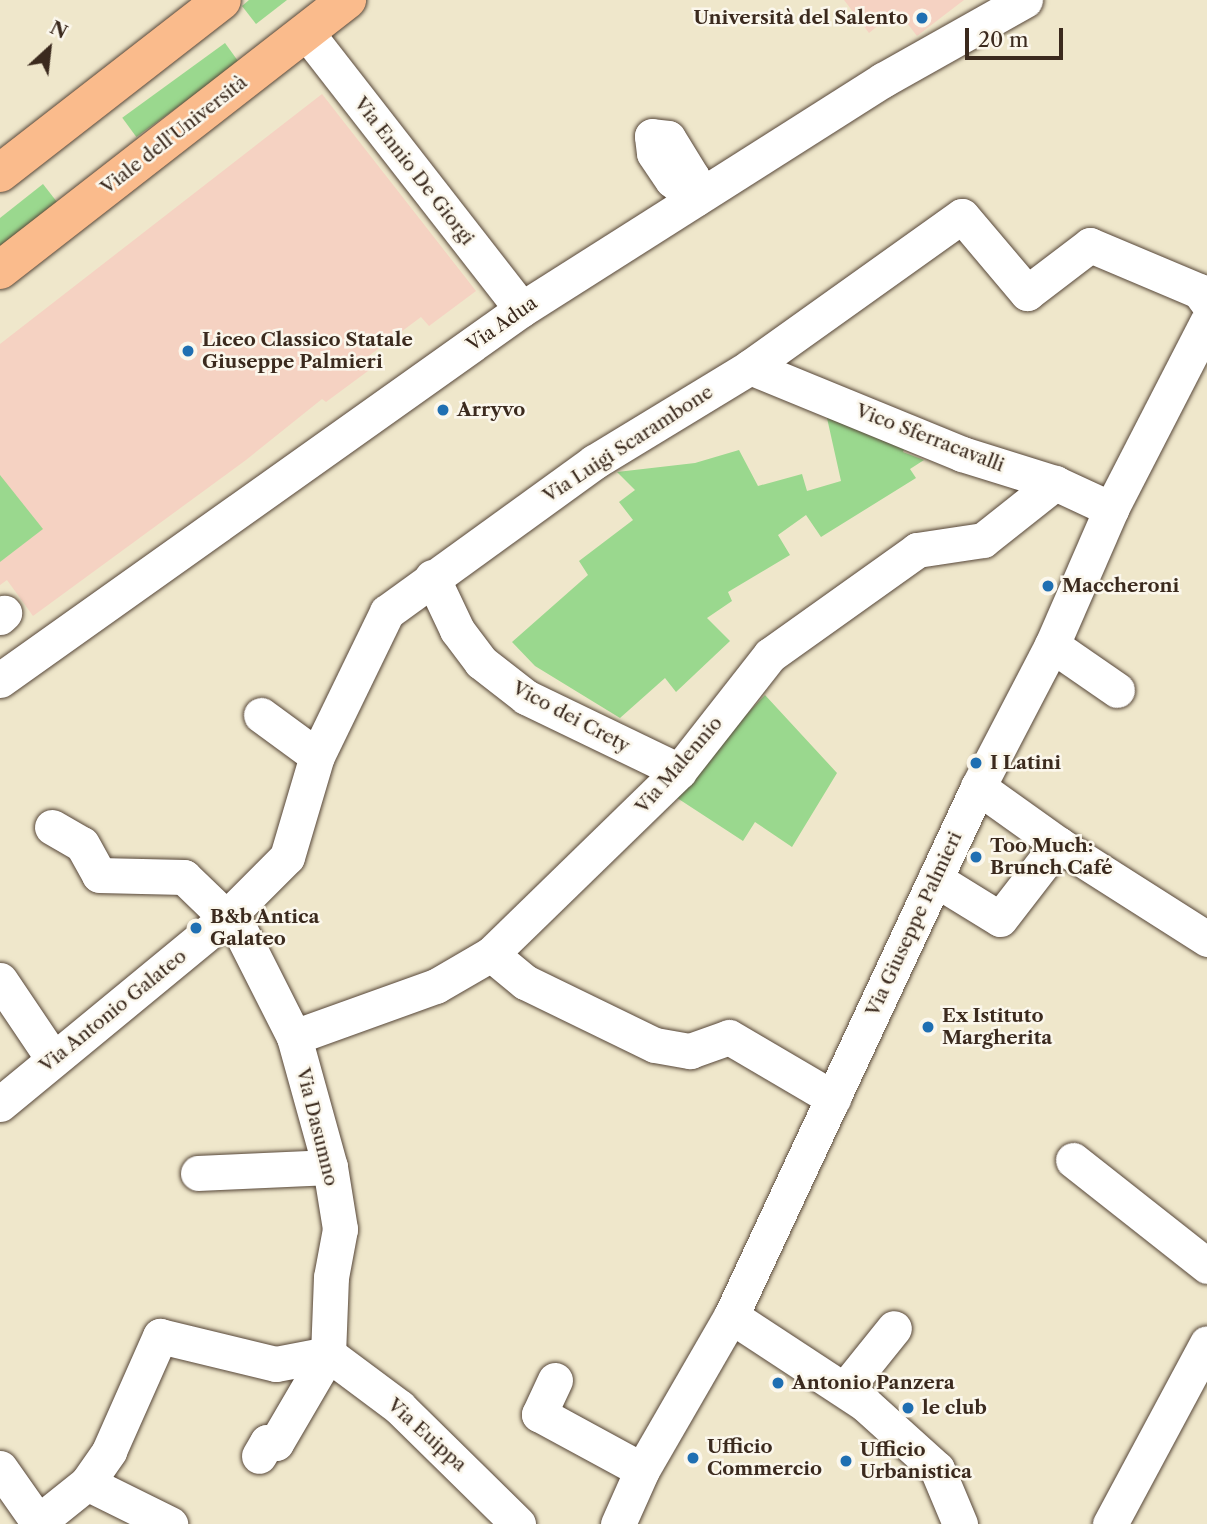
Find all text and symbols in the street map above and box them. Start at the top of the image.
place label: Università del Salento [693,7,908,29]
marker: Università del Salento [914,10,930,26]
north arrow [14,14,84,84]
scale bar [969,14,1067,58]
text: N [46,16,71,44]
text: 20 m [978,27,1029,52]
street label: Viale dell'Università [96,71,252,199]
street label: Via Ennio De Giorgi [349,92,479,250]
street label: Via Adua [462,291,542,357]
place label: Liceo Classico Statale Giuseppe Palmieri [202,329,413,373]
marker: Liceo Classico Statale Giuseppe Palmieri [180,343,196,359]
street label: Via Luigi Scarambone [539,381,717,507]
place label: Arryvo [457,399,525,421]
street label: Vico Sferracavalli [853,399,1007,477]
marker: Arryvo [435,402,451,418]
place label: Maccheroni [1062,575,1179,597]
marker: Maccheroni [1040,578,1056,594]
street label: Vico dei Crety [508,677,634,757]
street label: Via Malennio [631,712,727,818]
place label: I Latini [990,752,1061,774]
marker: I Latini [968,755,984,771]
street label: Via Giuseppe Palmieri [861,828,967,1020]
place label: Too Much: Brunch Café [990,835,1113,879]
marker: Too Much: Brunch Café [968,849,984,865]
place label: B&b Antica Galateo [210,906,320,950]
marker: B&b Antica Galateo [188,920,204,936]
street label: Via Antonio Galateo [35,944,191,1078]
place label: Ex Istituto Margherita [942,1005,1052,1049]
marker: Ex Istituto Margherita [920,1019,936,1035]
street label: Via Dasumno [291,1065,343,1189]
place label: Antonio Panzera [792,1372,955,1394]
marker: Antonio Panzera [770,1375,786,1391]
street label: Via Euippa [383,1394,471,1476]
place label: le club [922,1397,987,1419]
marker: le club [900,1400,916,1416]
place label: Ufficio Commercio [707,1436,822,1480]
place label: Ufficio Urbanistica [860,1439,972,1483]
marker: Ufficio Commercio [685,1450,701,1466]
marker: Ufficio Urbanistica [838,1453,854,1469]

